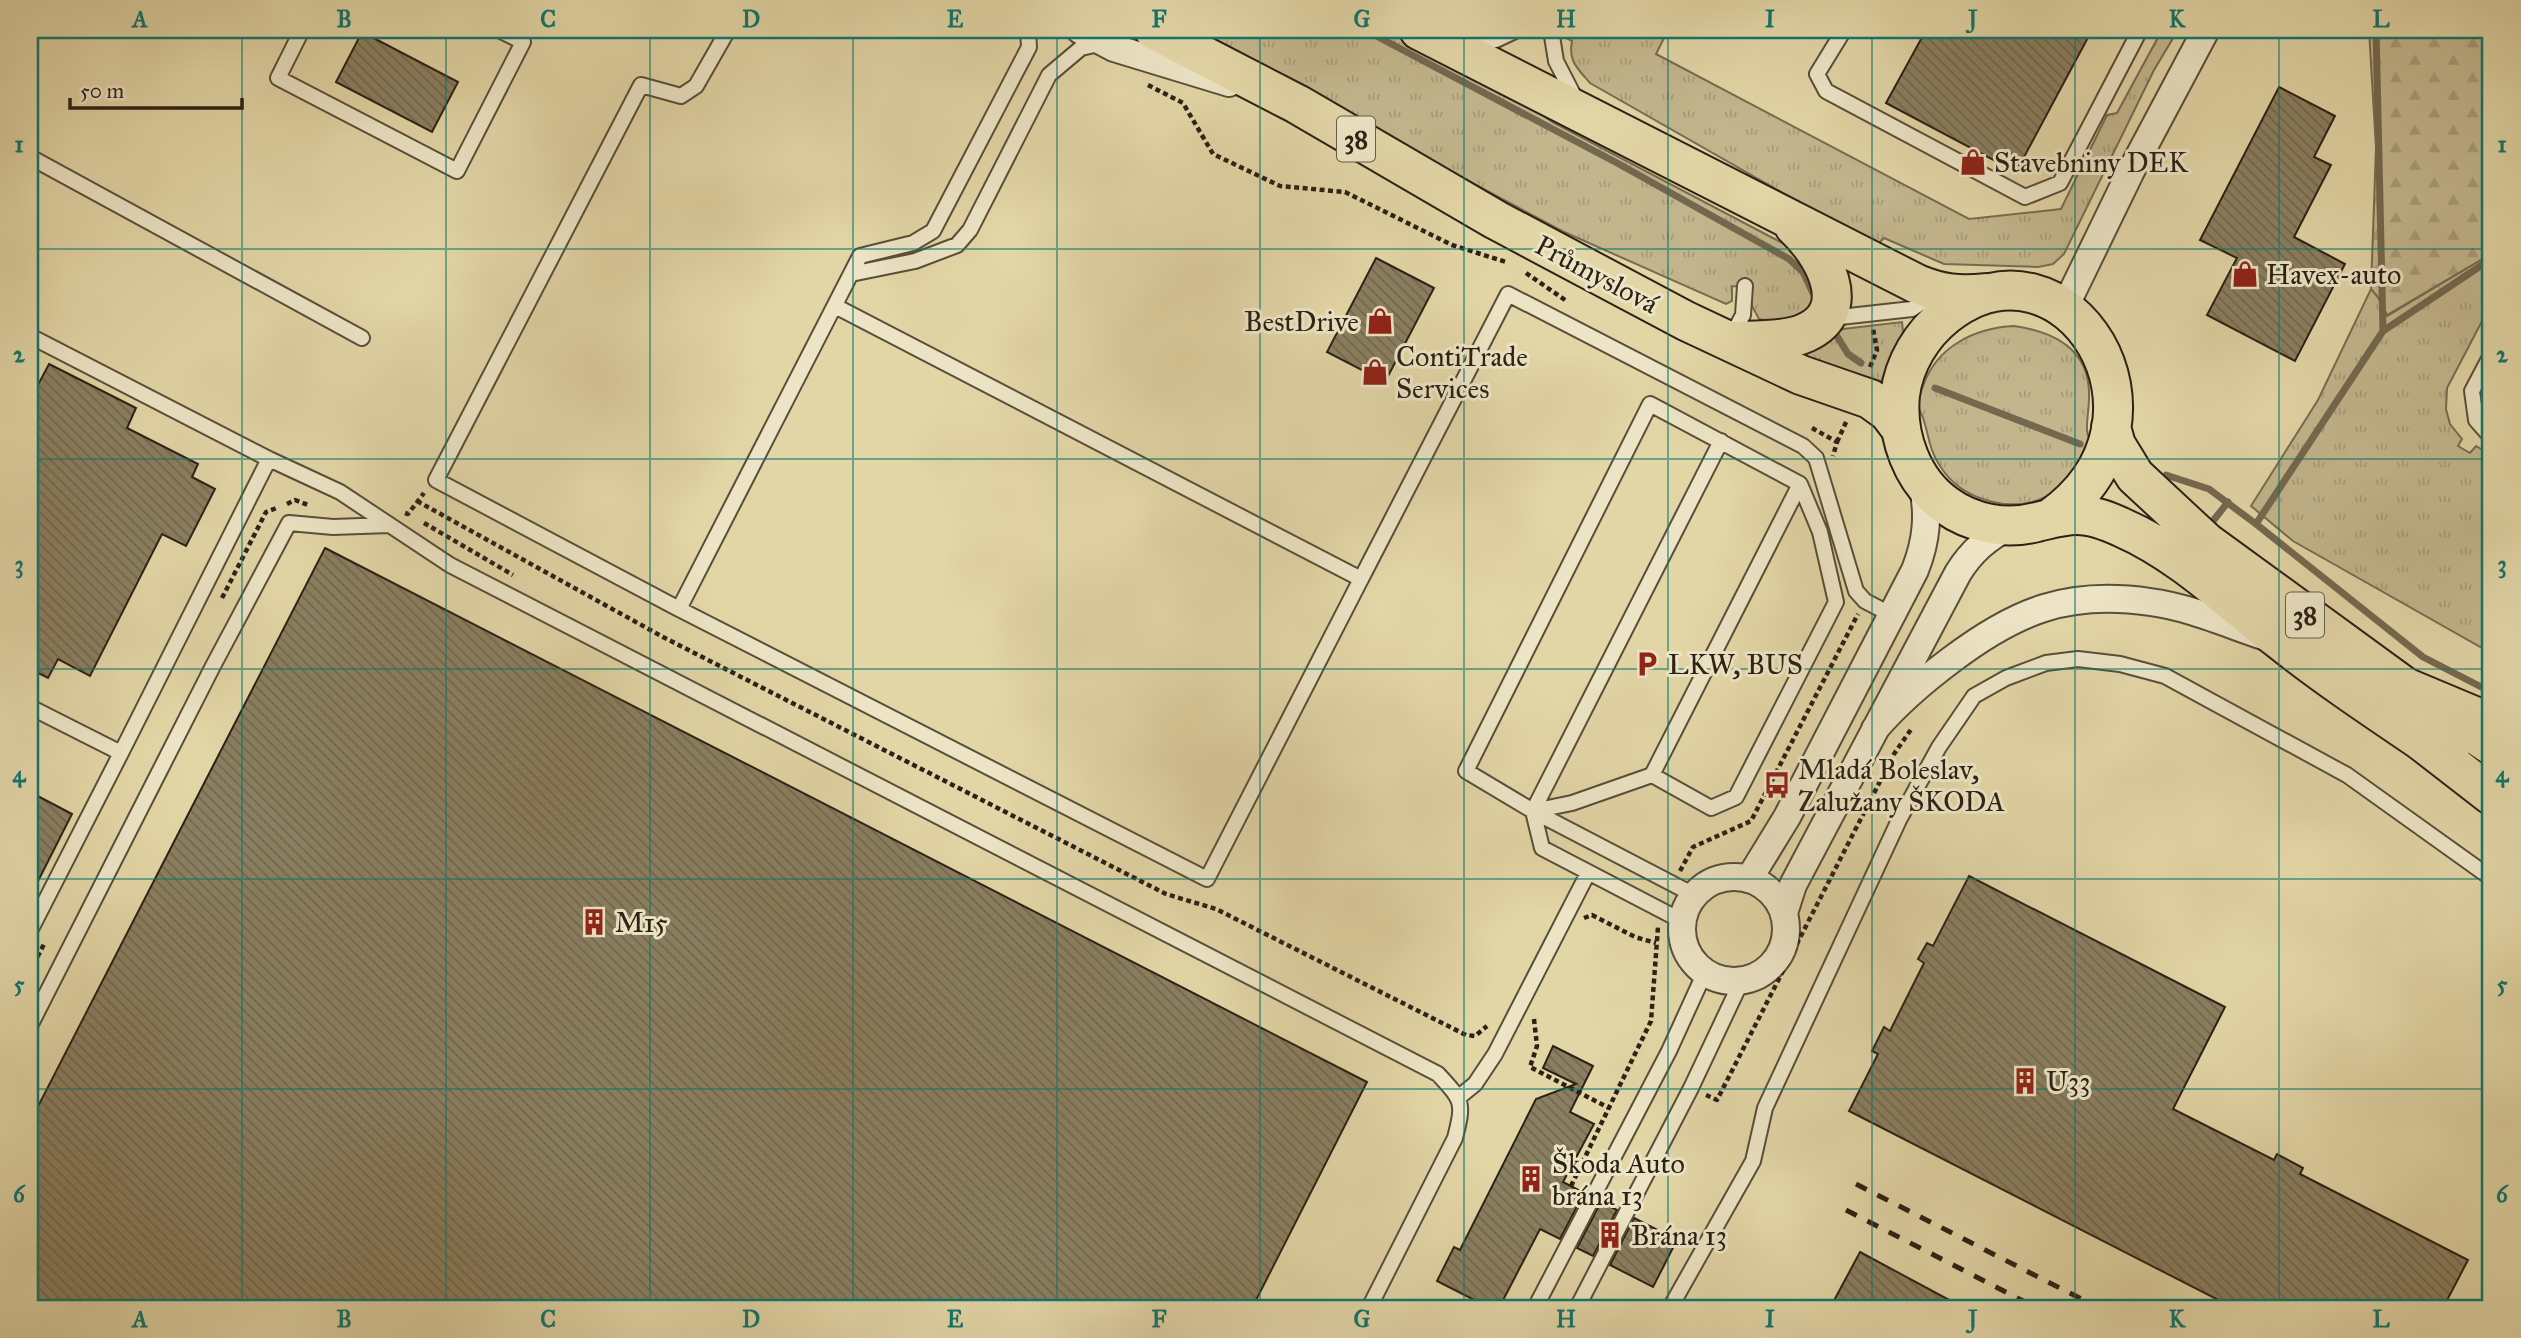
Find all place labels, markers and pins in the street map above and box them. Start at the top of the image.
place label: Stavebniny DEK [1994,145,2189,180]
shop icon: Stavebniny DEK [1958,147,1988,177]
place label: Havex-auto [2266,257,2401,292]
shop icon: Havex-auto [2230,259,2260,289]
place label: BestDrive [1244,304,1359,339]
shop icon: BestDrive [1365,306,1395,336]
place label: ContiTrade Services [1396,339,1528,406]
shop icon: ContiTrade Services [1360,357,1390,387]
place label: LKW, BUS [1668,647,1803,682]
parking icon: LKW, BUS [1632,649,1662,679]
place label: Mladá Boleslav, Zalužany ŠKODA [1798,752,2005,819]
bus stop icon: Mladá Boleslav, Zalužany ŠKODA [1762,770,1792,800]
place label: M15 [615,905,668,940]
building icon: M15 [579,907,609,937]
place label: U33 [2046,1064,2091,1099]
building icon: U33 [2010,1066,2040,1096]
place label: Škoda Auto brána 13 [1552,1146,1685,1213]
building icon: Škoda Auto brána 13 [1516,1164,1546,1194]
place label: Brána 13 [1631,1218,1727,1253]
building icon: Brána 13 [1595,1220,1625,1250]

